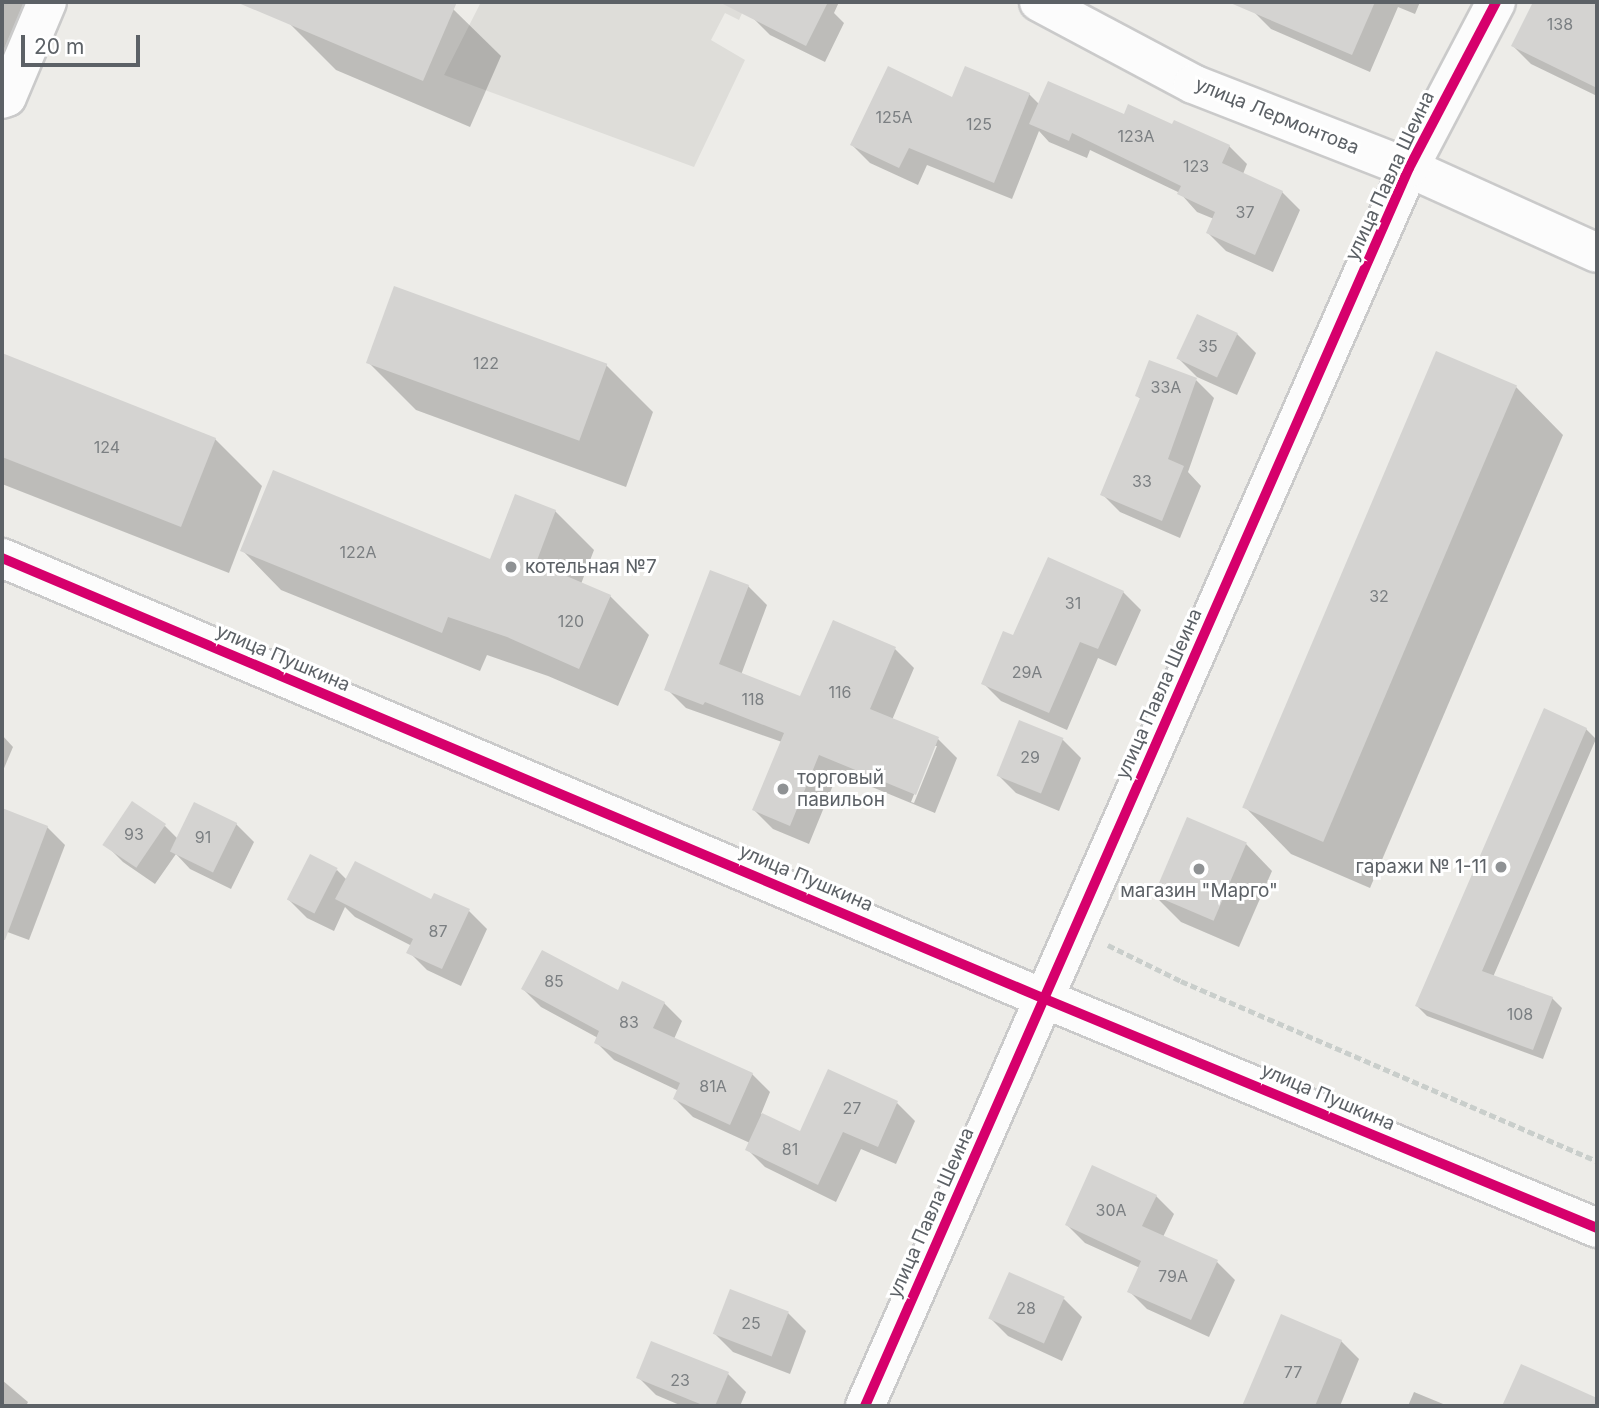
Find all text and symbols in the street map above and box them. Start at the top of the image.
house number: 138 [1547,14,1573,34]
scale bar [24,21,144,65]
text: 20 m [34,34,84,59]
street label: улица Лермонтова [1192,73,1362,159]
street label: улица Павла Шеина [1341,88,1439,264]
house number: 125А [875,107,913,127]
house number: 125 [966,114,992,134]
house number: 123А [1117,126,1155,146]
house number: 123 [1183,156,1209,176]
house number: 37 [1236,202,1254,222]
house number: 35 [1198,336,1218,356]
house number: 122 [473,353,499,373]
house number: 33А [1151,377,1181,397]
house number: 124 [94,437,120,457]
house number: 33 [1132,471,1152,491]
house number: 122А [339,542,377,562]
place label: котельная №7 [525,556,657,578]
marker: котельная №7 [503,559,519,575]
house number: 32 [1369,586,1389,606]
house number: 31 [1065,593,1081,613]
street label: улица Павла Шеина [1111,605,1207,783]
house number: 120 [558,611,584,631]
street label: улица Пушкина [213,620,353,696]
house number: 29А [1012,662,1042,682]
house number: 116 [829,682,851,702]
house number: 118 [742,689,764,709]
house number: 29 [1020,747,1040,767]
place label: торговый павильон [797,767,885,811]
marker: торговый павильон [775,781,791,797]
house number: 93 [124,824,144,844]
house number: 91 [195,827,211,847]
street label: улица Пушкина [736,840,876,916]
place label: гаражи № 1-11 [1356,856,1487,878]
marker: гаражи № 1-11 [1493,859,1509,875]
marker: магазин "Марго" [1191,861,1207,877]
place label: магазин "Марго" [1120,880,1278,902]
house number: 87 [429,921,447,941]
house number: 85 [544,971,564,991]
house number: 108 [1507,1004,1533,1024]
house number: 83 [619,1012,639,1032]
street label: улица Пушкина [1258,1059,1398,1135]
house number: 81А [699,1076,727,1096]
house number: 27 [843,1098,861,1118]
street label: улица Павла Шеина [883,1124,979,1302]
house number: 81 [782,1139,798,1159]
house number: 30А [1095,1200,1127,1220]
house number: 79А [1158,1266,1188,1286]
house number: 28 [1016,1298,1036,1318]
house number: 25 [741,1313,761,1333]
house number: 77 [1284,1362,1302,1382]
house number: 23 [670,1370,690,1390]

